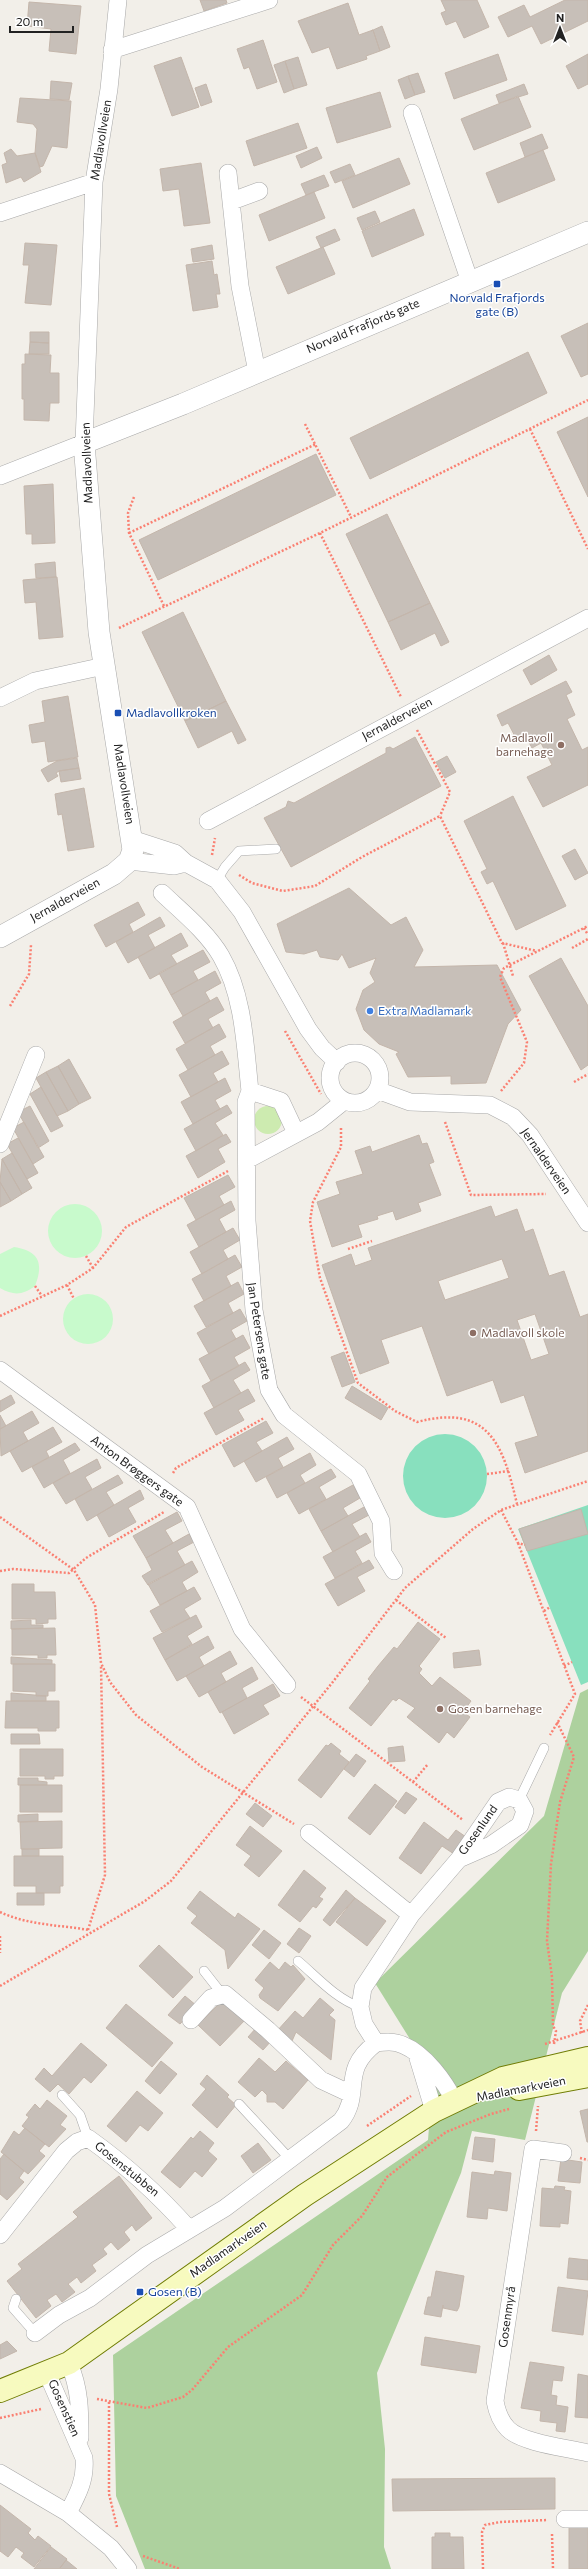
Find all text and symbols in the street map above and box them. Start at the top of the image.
scale bar [10,8,73,34]
north arrow [540,8,580,48]
text: N [556,11,564,24]
text: 20 m [16,14,43,28]
street label: Madlavollveien [87,98,113,181]
marker: Norvald Frafjords gate (B) [492,279,502,289]
place label: Norvald Frafjords gate (B) [449,290,545,318]
street label: Norvald Frafjords gate [304,295,421,355]
street label: Madlavollveien [78,422,94,504]
street label: Jernalderveien [359,694,434,743]
place label: Madlavollkroken [126,705,217,719]
marker: Madlavollkroken [113,708,123,718]
place label: Madlavoll barnehage [496,730,553,758]
marker: Madlavoll barnehage [556,740,566,750]
street label: Madlavollveien [112,742,138,825]
street label: Jernalderveien [27,874,102,925]
place label: Extra Madlamark [378,1003,472,1017]
marker: Extra Madlamark [365,1006,375,1016]
street label: Jernalderveien [518,1125,575,1197]
street label: Jan Petersens gate [244,1281,275,1381]
place label: Madlavoll skole [481,1325,565,1339]
marker: Madlavoll skole [468,1328,478,1338]
street label: Anton Brøggers gate [88,1432,187,1509]
place label: Gosen barnehage [448,1701,542,1715]
marker: Gosen barnehage [435,1704,445,1714]
street label: Gosenlund [455,1802,500,1857]
street label: Madlamarkveien [475,2073,567,2104]
street label: Gosenstubben [93,2138,163,2199]
street label: Madlamarkveien [186,2216,269,2280]
place label: Gosen (B) [148,2284,202,2298]
street label: Gosenmyrå [495,2285,517,2349]
marker: Gosen (B) [135,2287,145,2297]
street label: Gosenstien [46,2377,84,2438]

